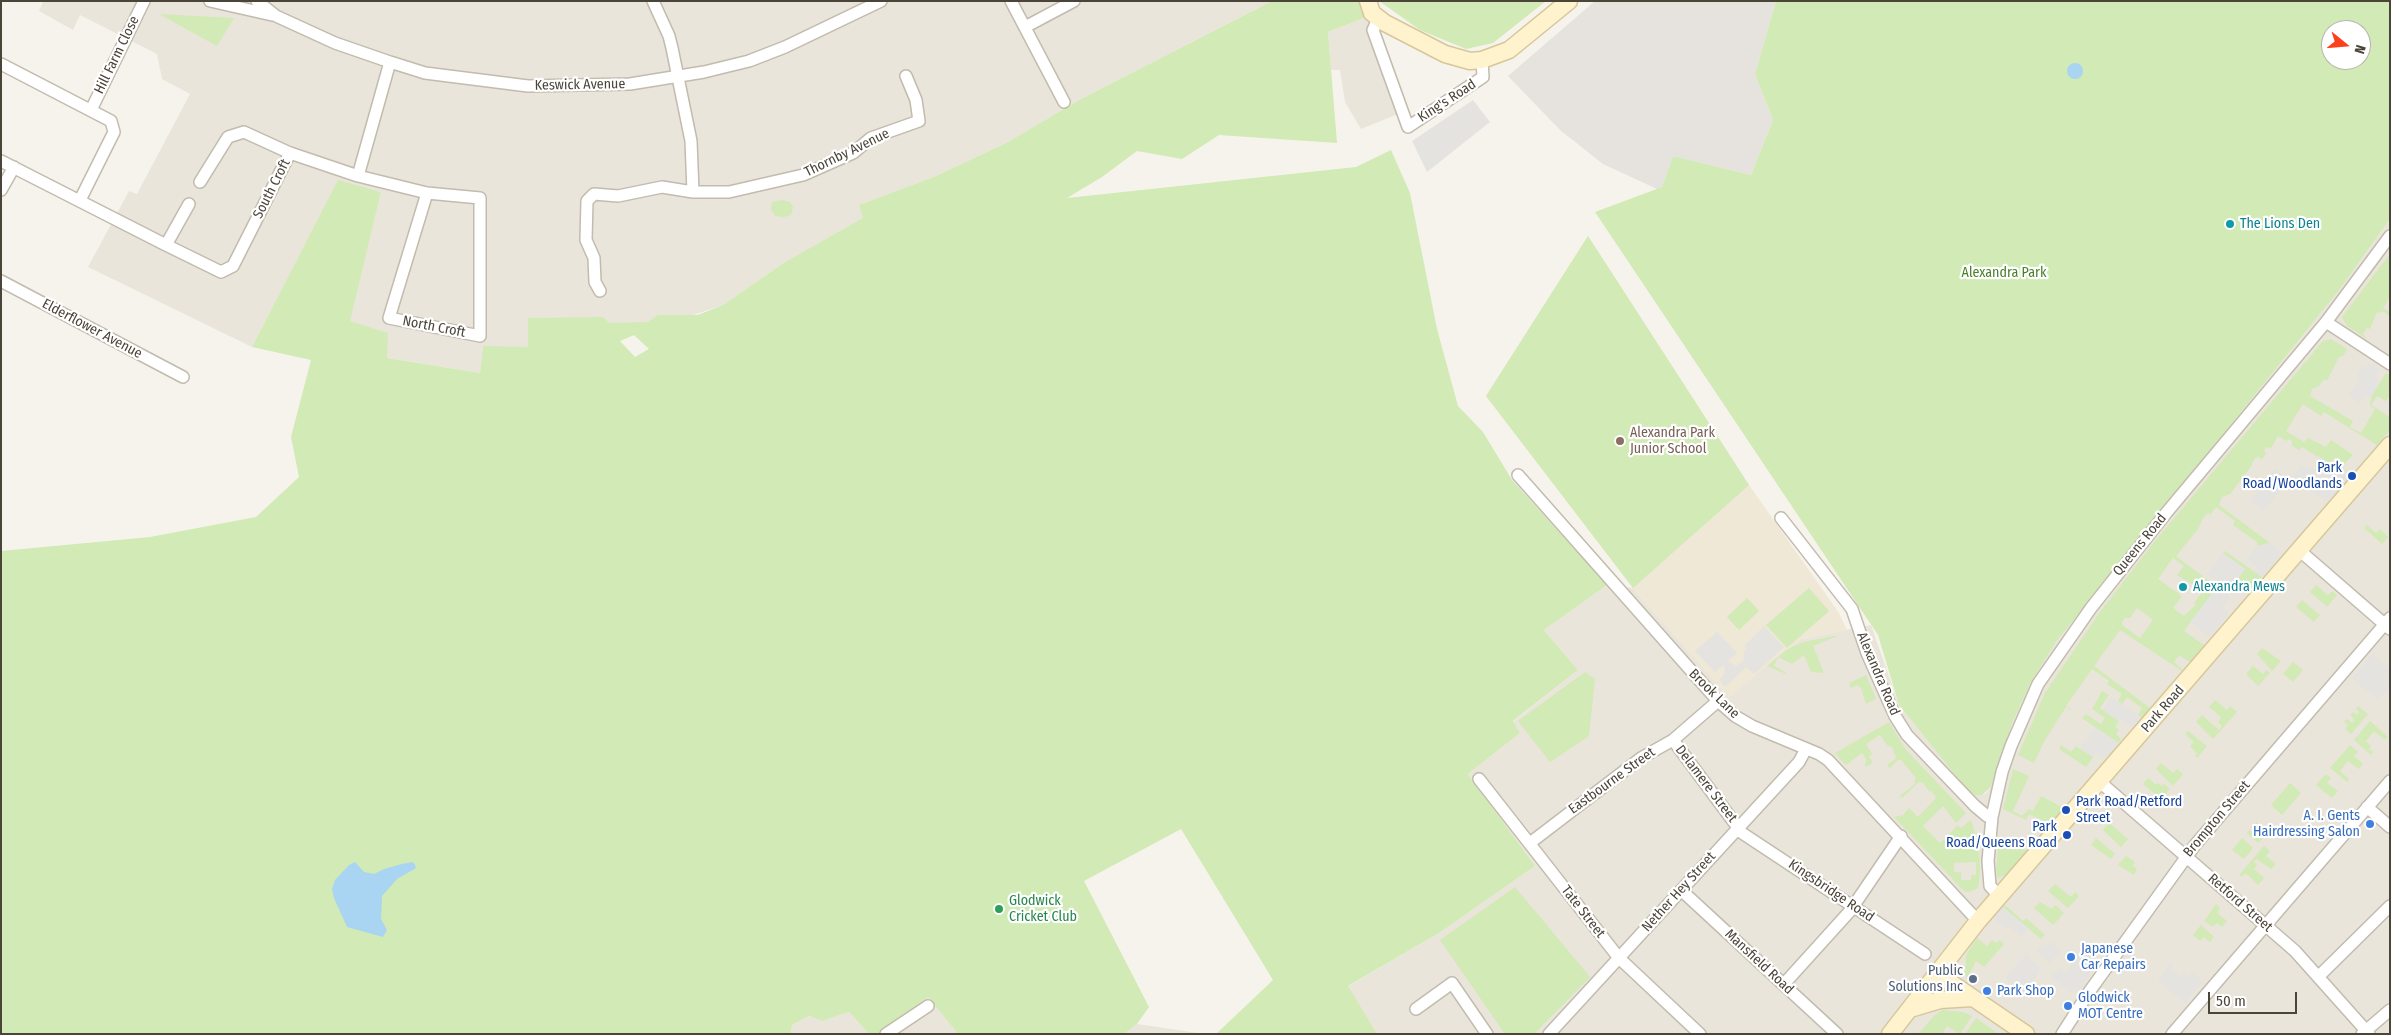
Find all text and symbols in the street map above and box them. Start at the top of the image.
street label: Hill Farm Close [91,13,143,97]
north arrow [2321,20,2371,70]
text: N [2351,43,2369,56]
street label: Keswick Avenue [535,76,625,94]
street label: King's Road [1415,76,1479,126]
street label: Thornby Avenue [802,125,892,181]
street label: South Croft [250,156,294,222]
place label: The Lions Den [2240,216,2320,232]
marker: The Lions Den [2224,218,2236,230]
park label: Alexandra Park [1962,265,2046,281]
street label: Elderflower Avenue [39,296,145,362]
street label: North Croft [401,313,467,341]
place label: Alexandra Park Junior School [1630,425,1715,458]
marker: Alexandra Park Junior School [1614,435,1626,447]
place label: Park Road/Woodlands [2243,460,2342,492]
marker: Park Road/Woodlands [2346,470,2358,482]
street label: Queens Road [2110,510,2170,580]
place label: Alexandra Mews [2193,579,2285,595]
marker: Alexandra Mews [2177,581,2189,593]
street label: Alexandra Road [1853,630,1903,718]
street label: Brook Lane [1685,666,1743,722]
street label: Park Road [2138,682,2188,736]
street label: Delamere Street [1672,742,1740,826]
street label: Eastbourne Street [1566,744,1658,818]
street label: Brompton Street [2180,777,2254,861]
place label: Park Road/Retford Street [2076,794,2182,826]
marker: Park Road/Retford Street [2060,804,2072,816]
place label: A. I. Gents Hairdressing Salon [2253,808,2360,840]
marker: A. I. Gents Hairdressing Salon [2364,818,2376,830]
place label: Park Road/Queens Road [1946,819,2057,852]
marker: Park Road/Queens Road [2061,829,2073,841]
street label: Nether Hey Street [1639,849,1719,935]
street label: Kingsbridge Road [1785,856,1877,926]
street label: Retford Street [2204,870,2276,936]
street label: Tate Street [1557,883,1609,941]
place label: Glodwick Cricket Club [1009,893,1077,926]
marker: Glodwick Cricket Club [993,903,1005,915]
street label: Mansfield Road [1721,926,1797,998]
place label: Japanese Car Repairs [2081,941,2146,974]
marker: Japanese Car Repairs [2065,951,2077,963]
place label: Public Solutions Inc [1889,963,1963,996]
marker: Public Solutions Inc [1967,973,1979,985]
scale bar [2211,982,2300,1014]
place label: Park Shop [1997,983,2054,999]
marker: Park Shop [1981,985,1993,997]
place label: Glodwick MOT Centre [2078,990,2143,1022]
text: 50 m [2216,992,2246,1010]
marker: Glodwick MOT Centre [2062,1000,2074,1012]

